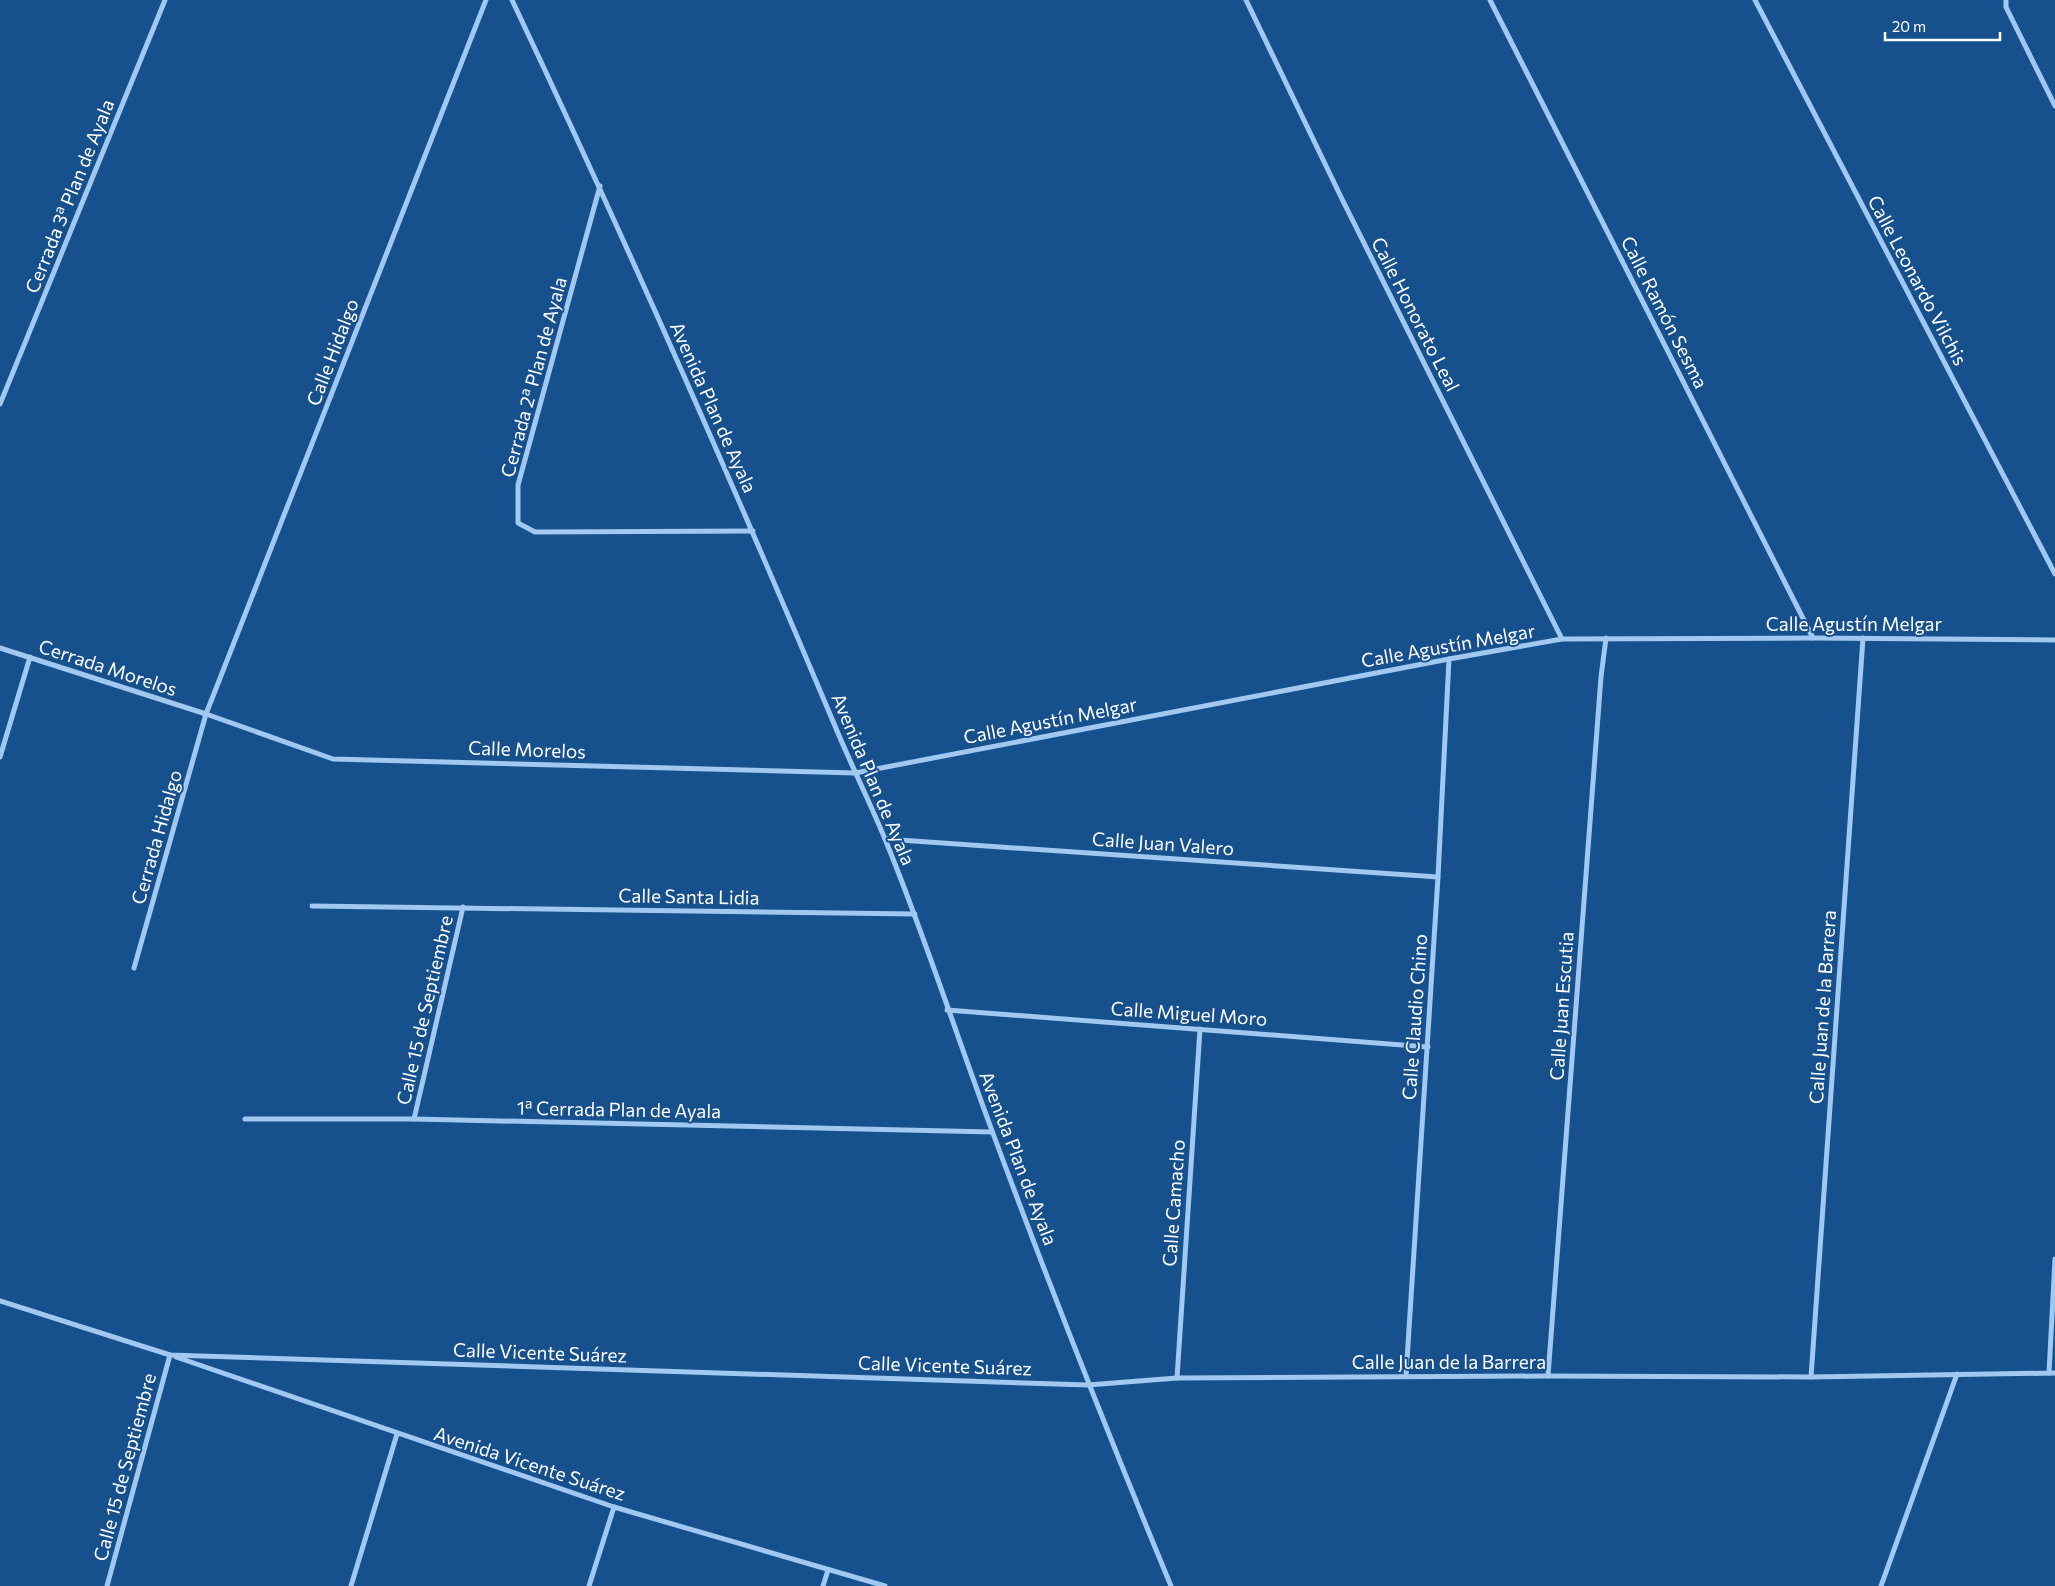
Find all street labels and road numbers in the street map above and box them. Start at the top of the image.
street label: Cerrada 3ª Plan de Ayala [20,96,118,296]
street label: Calle Leonardo Vilchis [1863,191,1973,369]
street label: Calle Ramón Sesma [1617,232,1713,392]
street label: Calle Honorato Leal [1367,233,1465,395]
street label: Cerrada 2ª Plan de Ayala [495,274,571,480]
street label: Calle Hidalgo [301,295,363,409]
street label: Avenida Plan de Ayala [666,318,762,496]
street label: Calle Agustín Melgar [1766,612,1943,635]
street label: Calle Agustín Melgar [1359,618,1537,672]
street label: Cerrada Morelos [36,634,180,700]
street label: Avenida Plan de Ayala [827,689,921,869]
street label: Calle Agustín Melgar [961,692,1139,748]
street label: Calle Morelos [468,735,586,763]
street label: Cerrada Hidalgo [126,767,186,907]
street label: Calle Juan Valero [1091,827,1235,859]
street label: Calle Santa Lidia [618,883,760,909]
street label: Calle Juan de la Barrera [1804,909,1840,1105]
street label: Calle 15 de Septiembre [391,913,457,1107]
street label: Calle Juan Escutia [1544,931,1578,1081]
street label: Calle Claudio Chino [1397,933,1431,1101]
street label: Calle Miguel Moro [1110,996,1268,1030]
street label: Avenida Plan de Ayala [975,1068,1063,1248]
street label: 1ª Cerrada Plan de Ayala [517,1096,721,1122]
street label: Calle Camacho [1157,1139,1189,1267]
street label: Calle Vicente Suárez [453,1337,627,1367]
street label: Calle Vicente Suárez [858,1350,1032,1380]
street label: Calle Juan de la Barrera [1352,1350,1546,1373]
street label: Calle 15 de Septiembre [88,1371,160,1563]
street label: Avenida Vicente Suárez [431,1421,629,1505]

